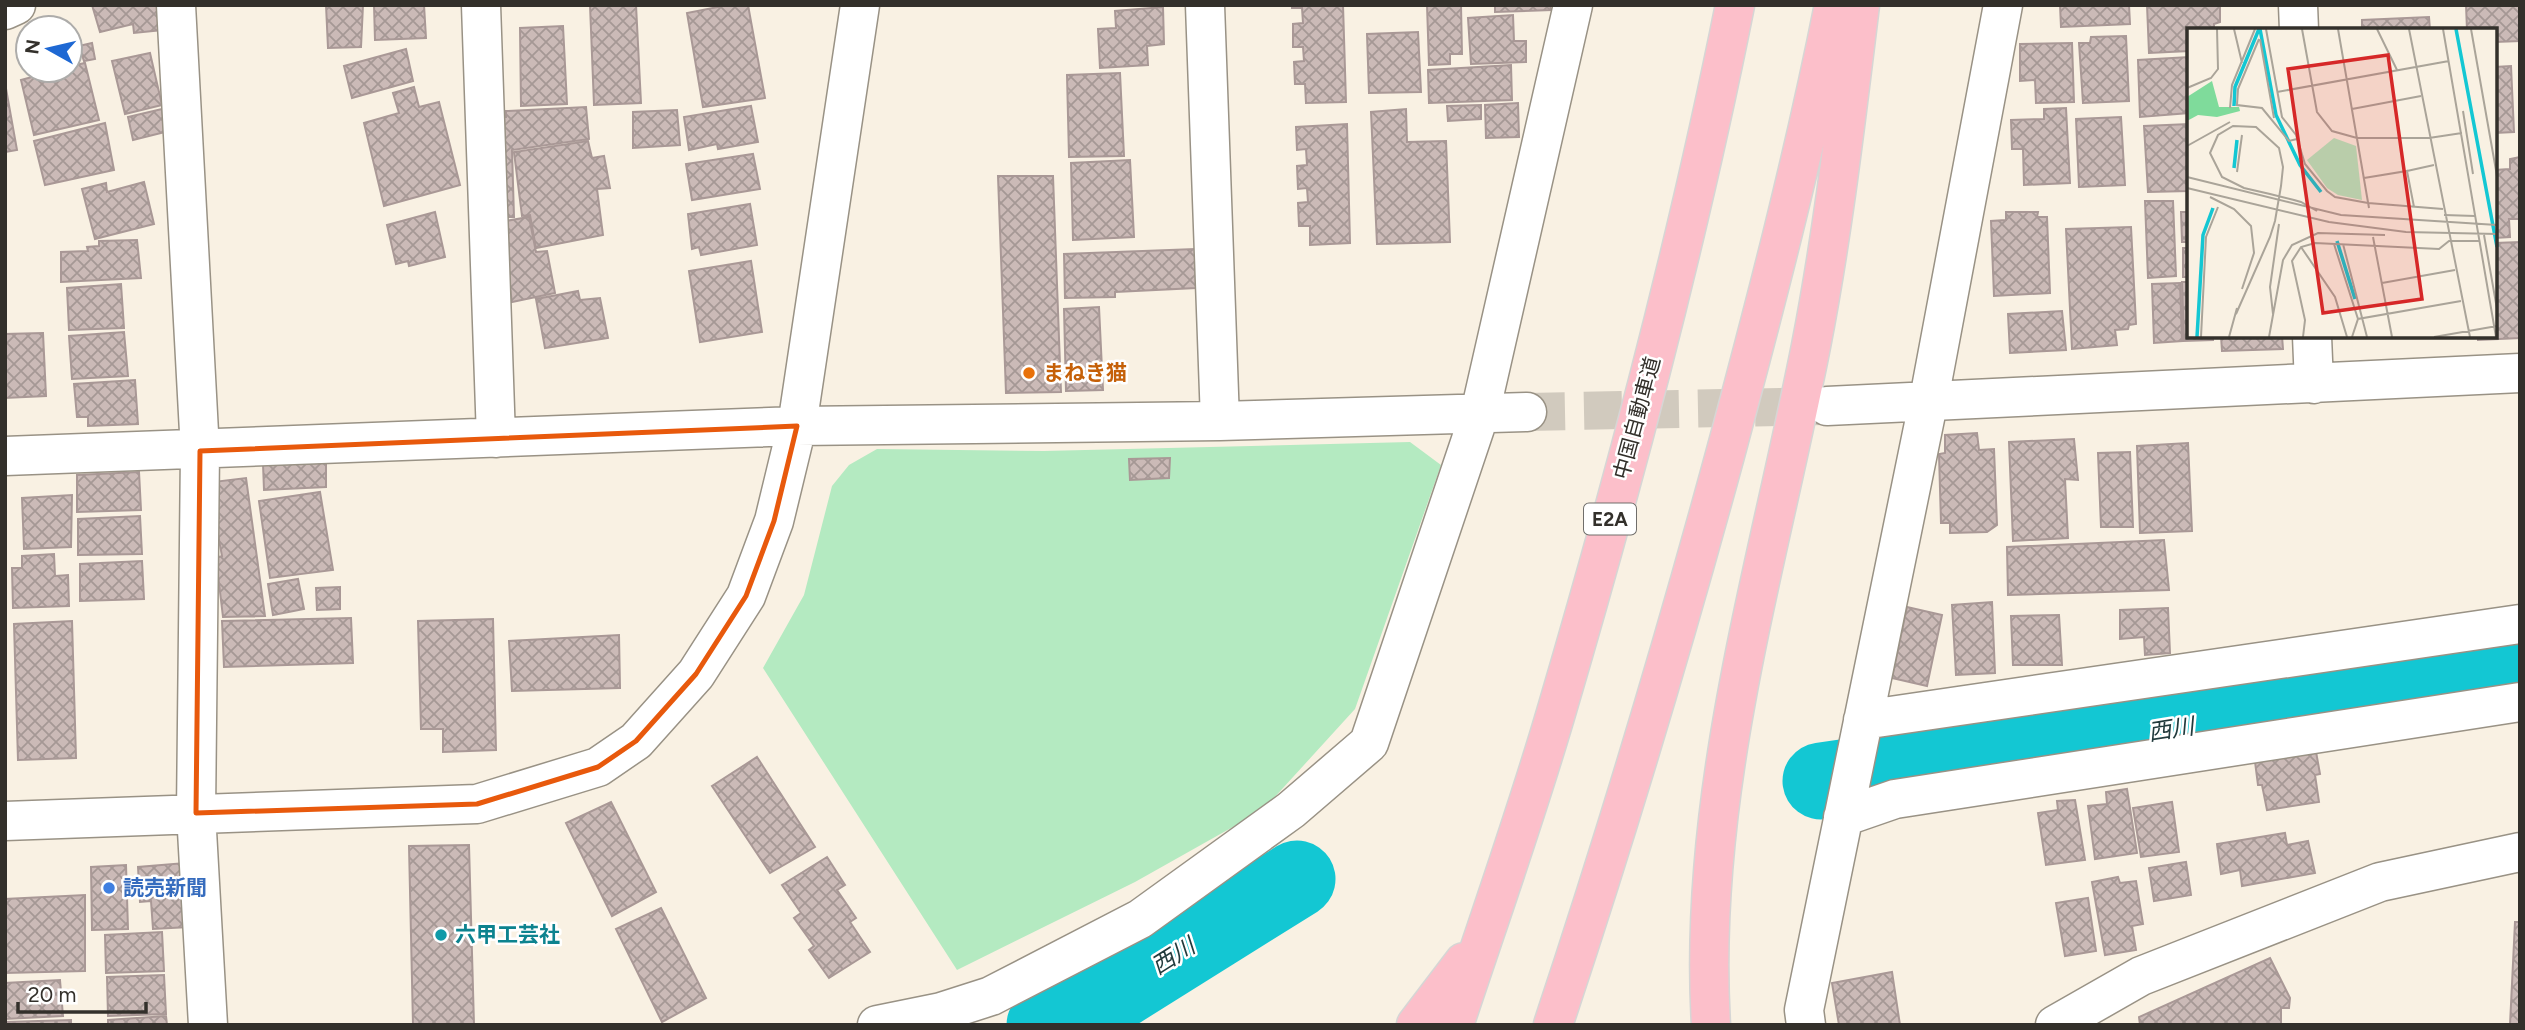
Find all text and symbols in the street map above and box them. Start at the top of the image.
north arrow [14,14,84,84]
inset map [2187,28,2497,338]
text: N [20,38,45,56]
street label: 中国自動車道 [1608,354,1665,482]
place label: まねき猫 [1043,360,1127,385]
marker: まねき猫 [1021,365,1037,381]
road number: E2A [1584,504,1636,534]
water label: 西川 [2146,711,2199,746]
place label: 読売新聞 [123,875,207,900]
marker: 読売新聞 [101,880,117,896]
place label: 六甲工芸社 [455,922,560,947]
marker: 六甲工芸社 [433,927,449,943]
water label: 西川 [1146,930,1202,980]
scale bar [18,970,145,1014]
text: 20 m [28,982,76,1007]

